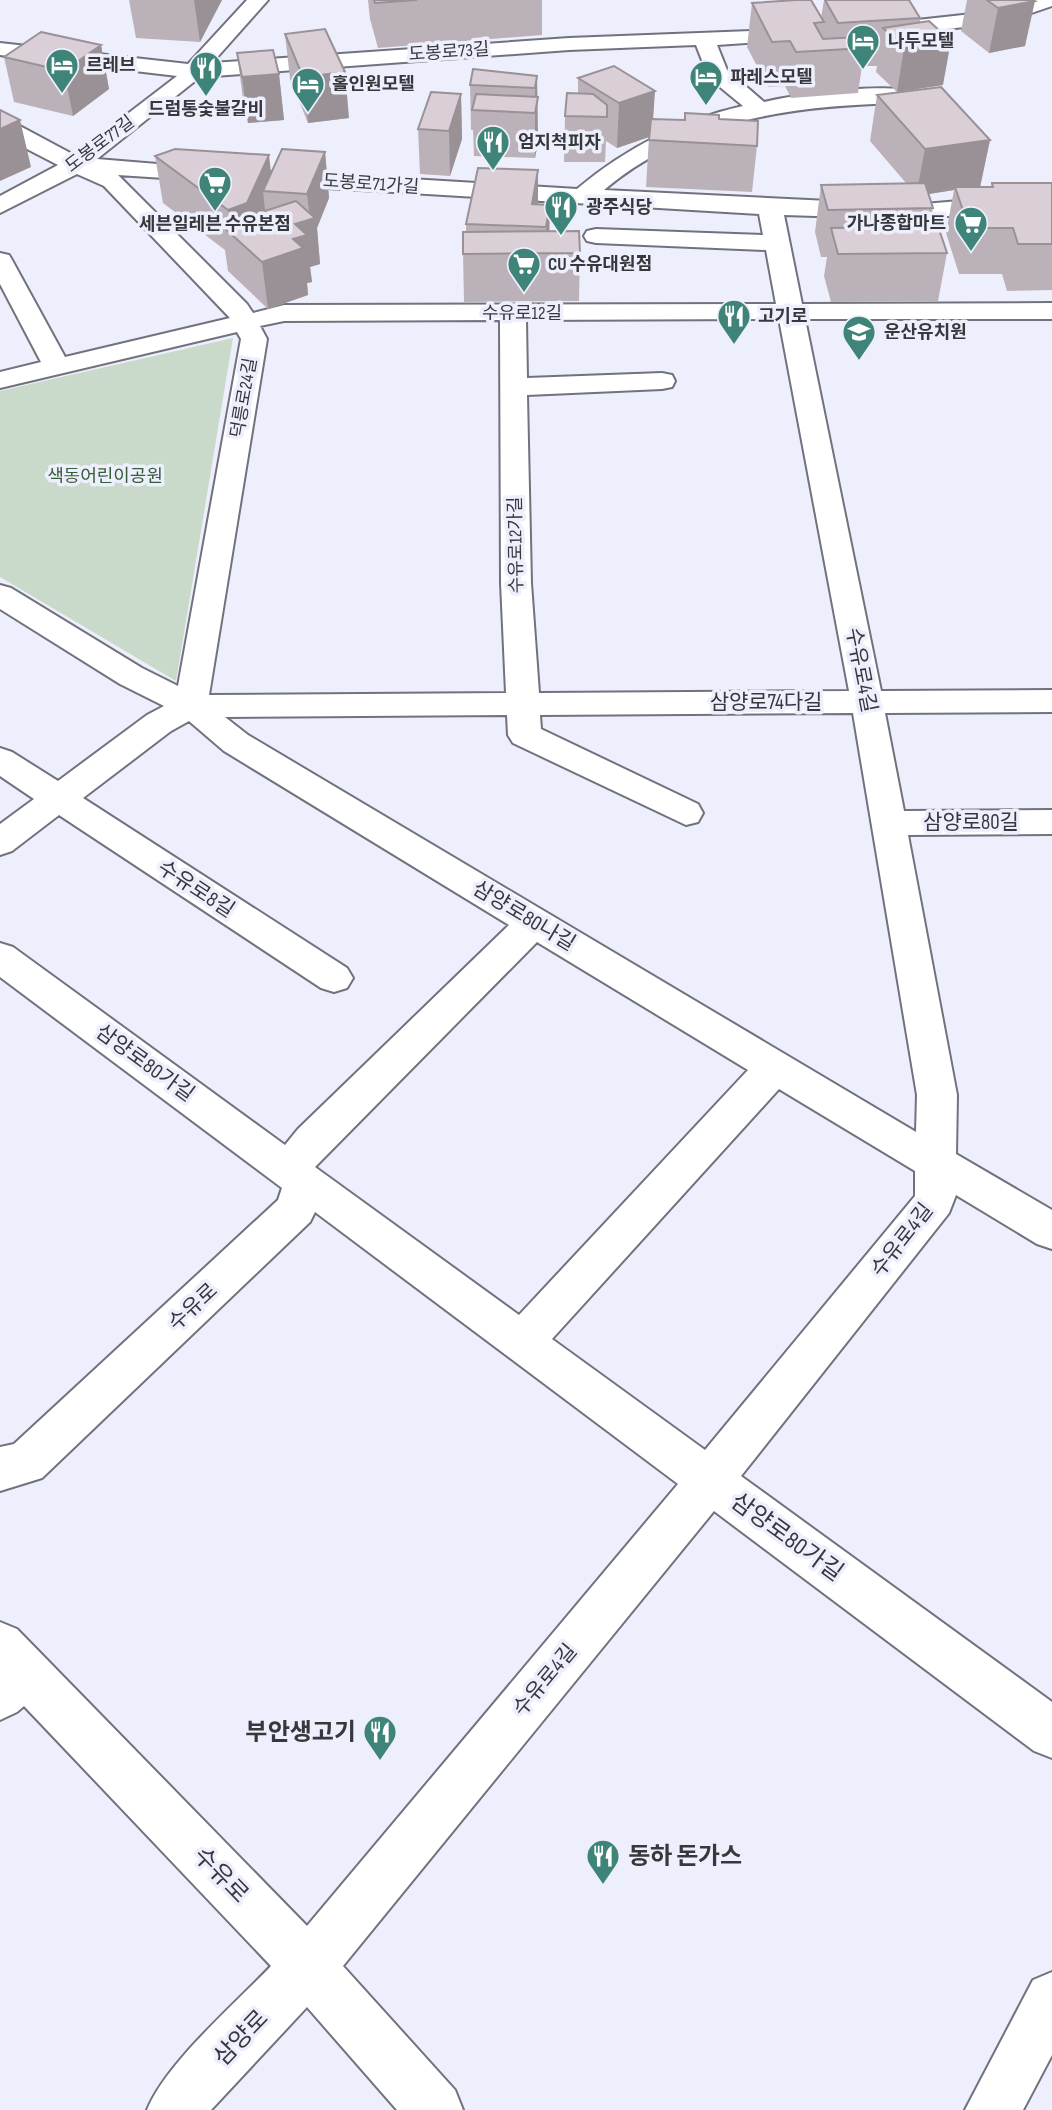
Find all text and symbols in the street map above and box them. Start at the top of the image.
hotel icon: 나두모텔 [844,22,882,71]
place label: 나두모텔 [888,31,954,52]
street label: 도봉로73길 [408,39,490,65]
hotel icon: 르레브 [43,46,81,95]
restaurant icon: 드럼통숯불갈비 [187,49,225,98]
place label: 르레브 [86,55,136,76]
hotel icon: 파레스모텔 [687,58,725,107]
hotel icon: 홀인원모텔 [289,65,327,114]
place label: 파레스모텔 [730,67,813,88]
place label: 홀인원모텔 [332,74,415,95]
place label: 드럼통숯불갈비 [148,99,264,120]
street label: 도봉로77길 [61,111,139,177]
restaurant icon: 엄지척피자 [474,123,512,172]
place label: 엄지척피자 [518,132,601,153]
supermarket icon: 세븐일레븐 수유본점 [196,164,234,213]
street label: 도봉로71가길 [322,170,420,198]
restaurant icon: 광주식당 [542,188,580,237]
place label: 광주식당 [586,197,652,218]
supermarket icon: 가나종합마트 [952,204,990,253]
place label: 가나종합마트 [847,213,946,234]
place label: 세븐일레븐 수유본점 [139,214,291,235]
supermarket icon: CU 수유대원점 [505,245,543,294]
place label: CU 수유대원점 [548,254,652,275]
restaurant icon: 고기로 [715,297,753,346]
street label: 수유로12길 [482,303,562,324]
place label: 고기로 [758,306,808,327]
school or university icon: 운산유치원 [840,313,878,362]
place label: 운산유치원 [884,322,967,343]
street label: 덕릉로24길 [227,356,261,440]
park label: 색동어린이공원 [47,466,163,487]
street label: 수유로12가길 [505,496,527,594]
street label: 수유로4길 [841,625,881,715]
street label: 삼양로74다길 [710,690,822,715]
street label: 삼양로80길 [923,810,1019,835]
street label: 수유로8길 [153,855,239,923]
street label: 삼양로80나길 [468,876,580,956]
street label: 삼양로80가길 [91,1019,199,1107]
street label: 수유로4길 [866,1198,938,1282]
street label: 수유로 [163,1278,223,1336]
street label: 삼양로80가길 [725,1487,849,1587]
street label: 수유로4길 [508,1639,582,1721]
restaurant icon: 부안생고기 [361,1713,399,1762]
place label: 부안생고기 [246,1718,356,1747]
restaurant icon: 동하 돈가스 [584,1837,622,1886]
street label: 수유로 [188,1841,254,1909]
place label: 동하 돈가스 [628,1842,742,1871]
street label: 삼양로 [208,2004,274,2072]

